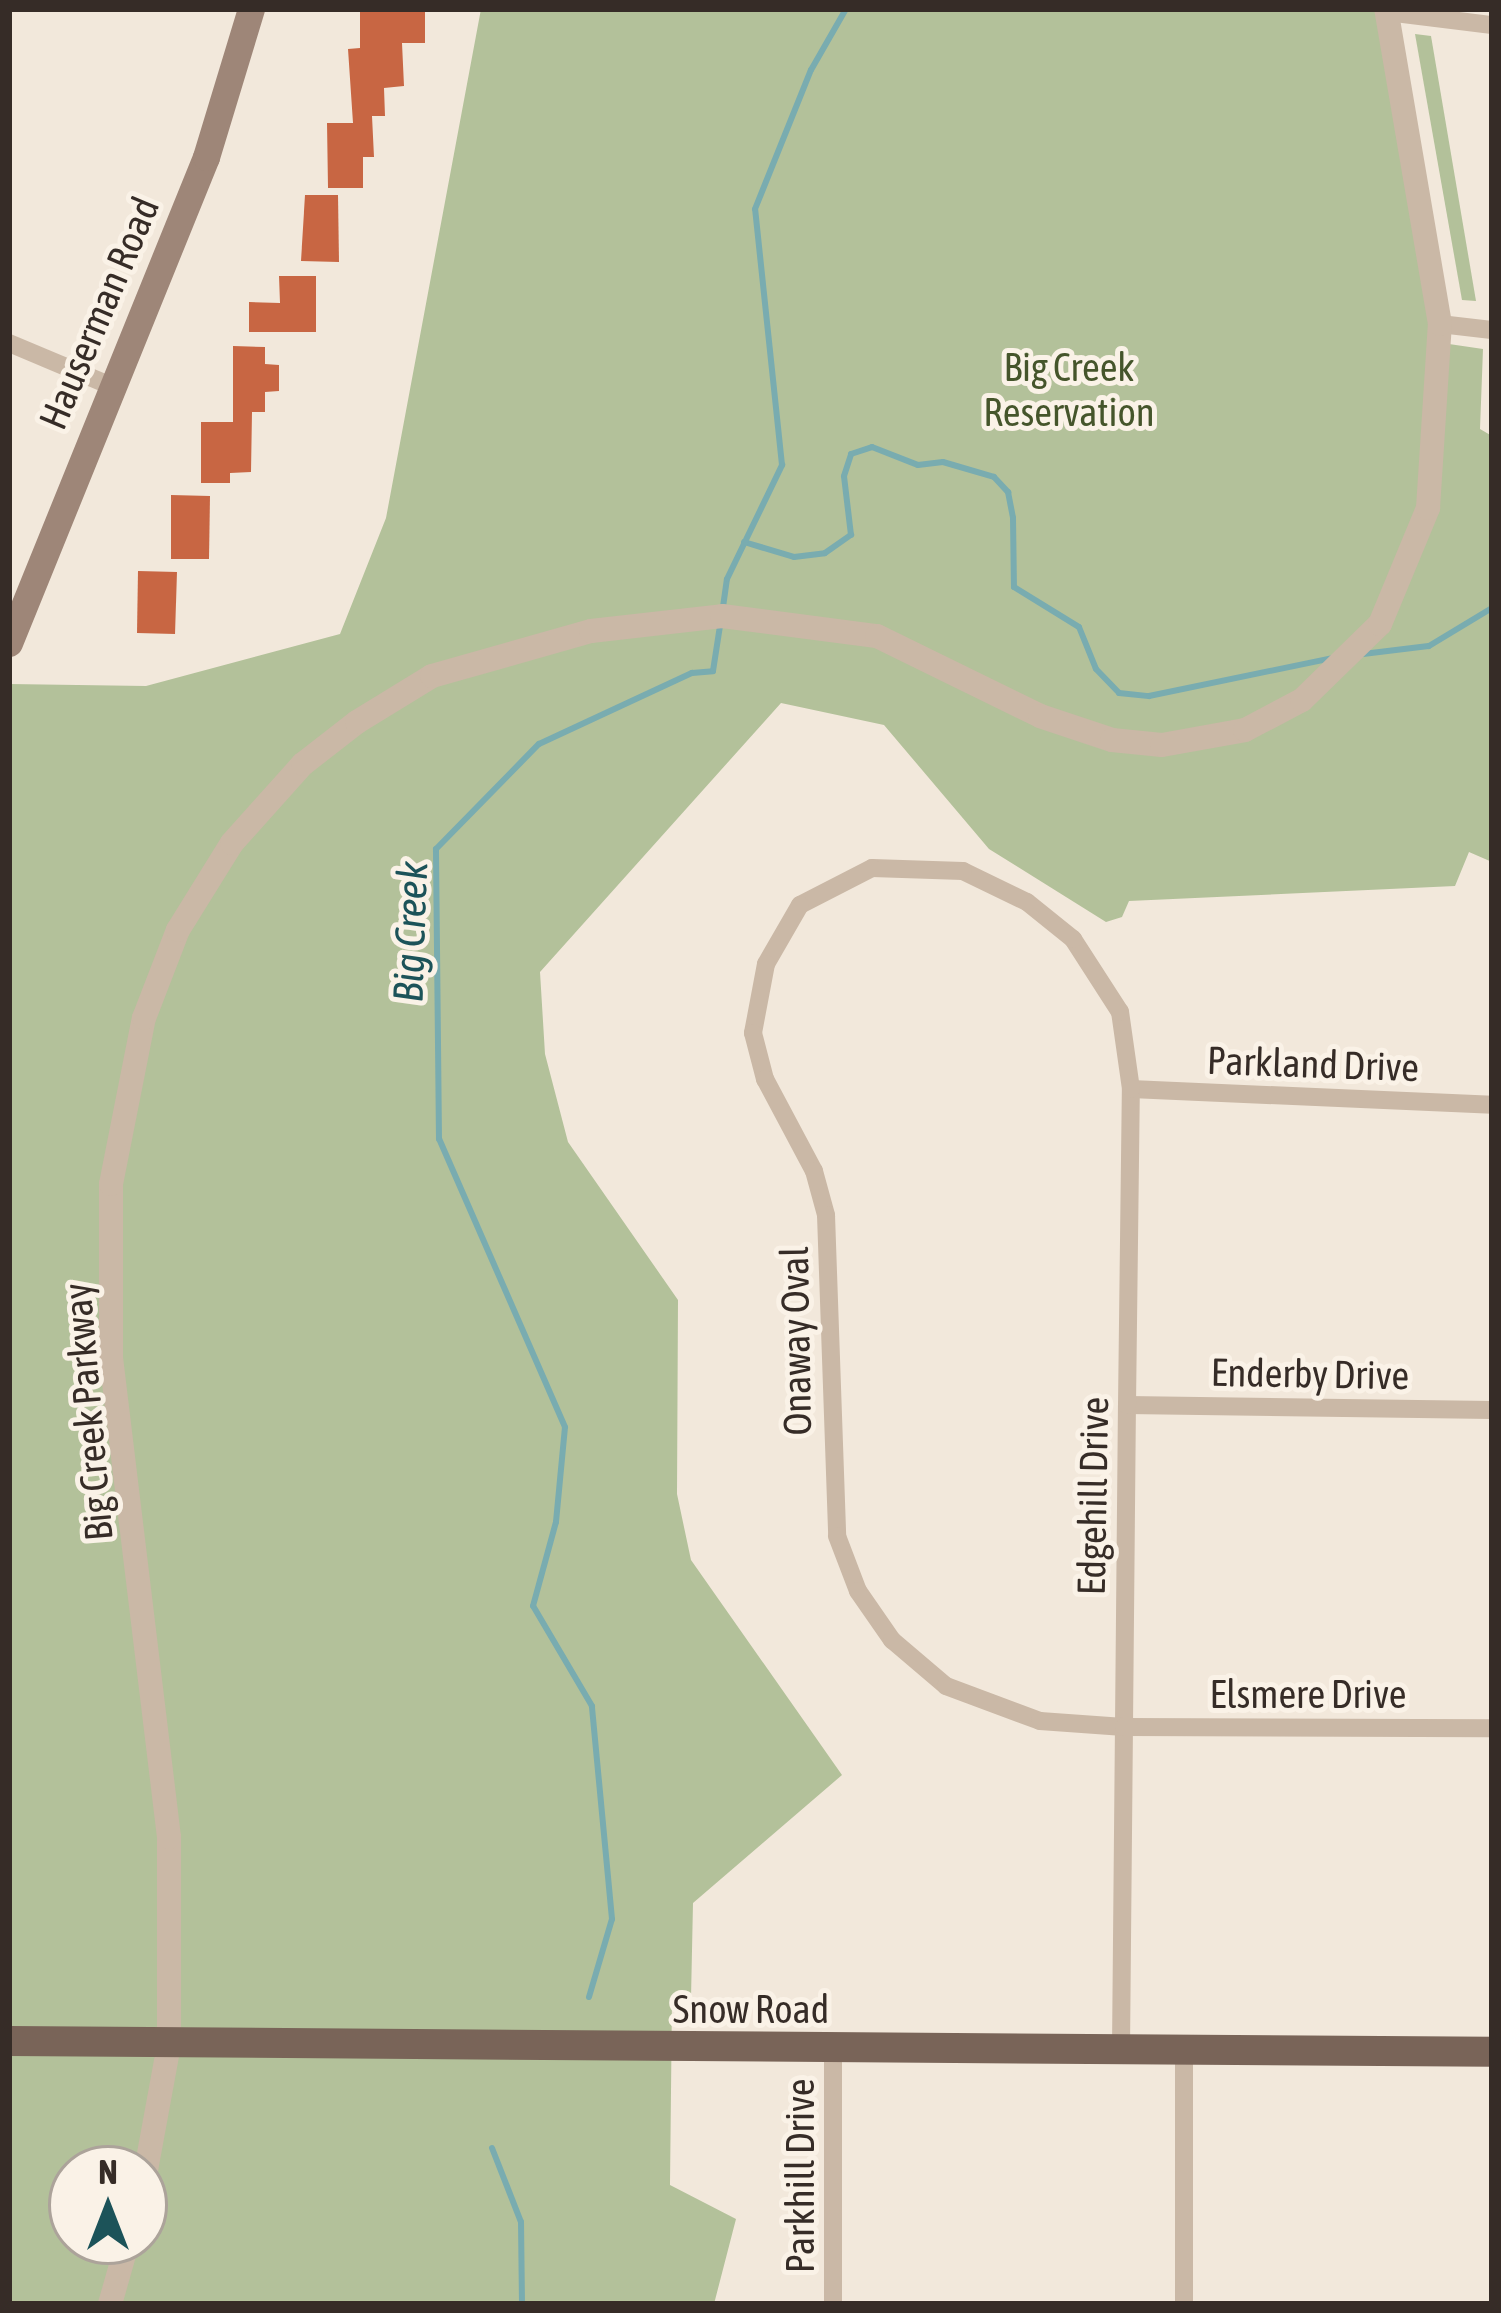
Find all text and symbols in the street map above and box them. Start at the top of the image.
street label: Hauserman Road [29,190,169,436]
park label: Big Creek Reservation [983,345,1155,436]
water label: Big Creek [382,861,438,1003]
street label: Parkland Drive [1206,1037,1420,1091]
street label: Onaway Oval [771,1246,821,1436]
street label: Big Creek Parkway [53,1281,123,1543]
street label: Enderby Drive [1210,1349,1410,1399]
street label: Edgehill Drive [1068,1396,1118,1596]
street label: Elsmere Drive [1210,1671,1406,1717]
street label: Snow Road [673,1986,829,2032]
street label: Parkhill Drive [777,2079,823,2273]
north arrow [48,2145,168,2265]
text: N [98,2153,118,2191]

